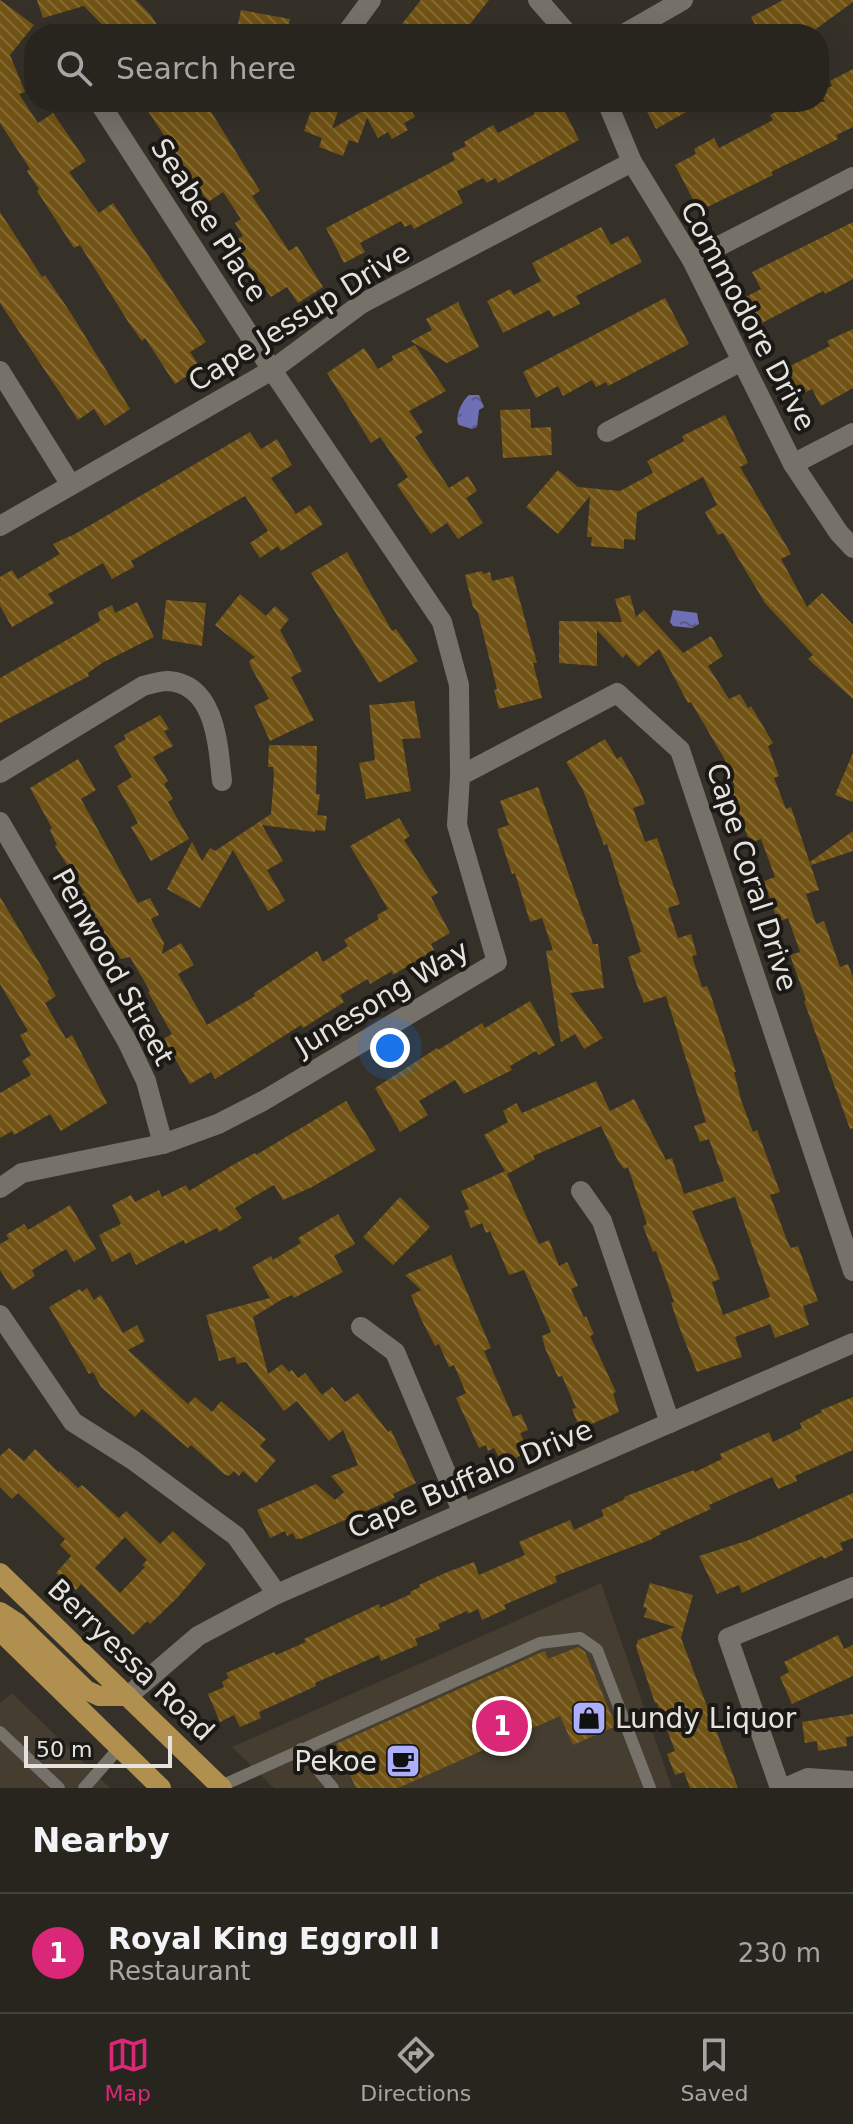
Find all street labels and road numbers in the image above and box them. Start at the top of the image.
street label: Seabee Place [144,132,274,308]
street label: Commodore Drive [674,196,822,436]
street label: Cape Jessup Drive [182,236,416,398]
street label: Cape Coral Drive [700,759,804,995]
street label: Penwood Street [45,863,181,1071]
street label: Junesong Way [287,933,475,1064]
street label: Cape Buffalo Drive [343,1413,597,1545]
street label: Berryessa Road [41,1572,221,1748]

